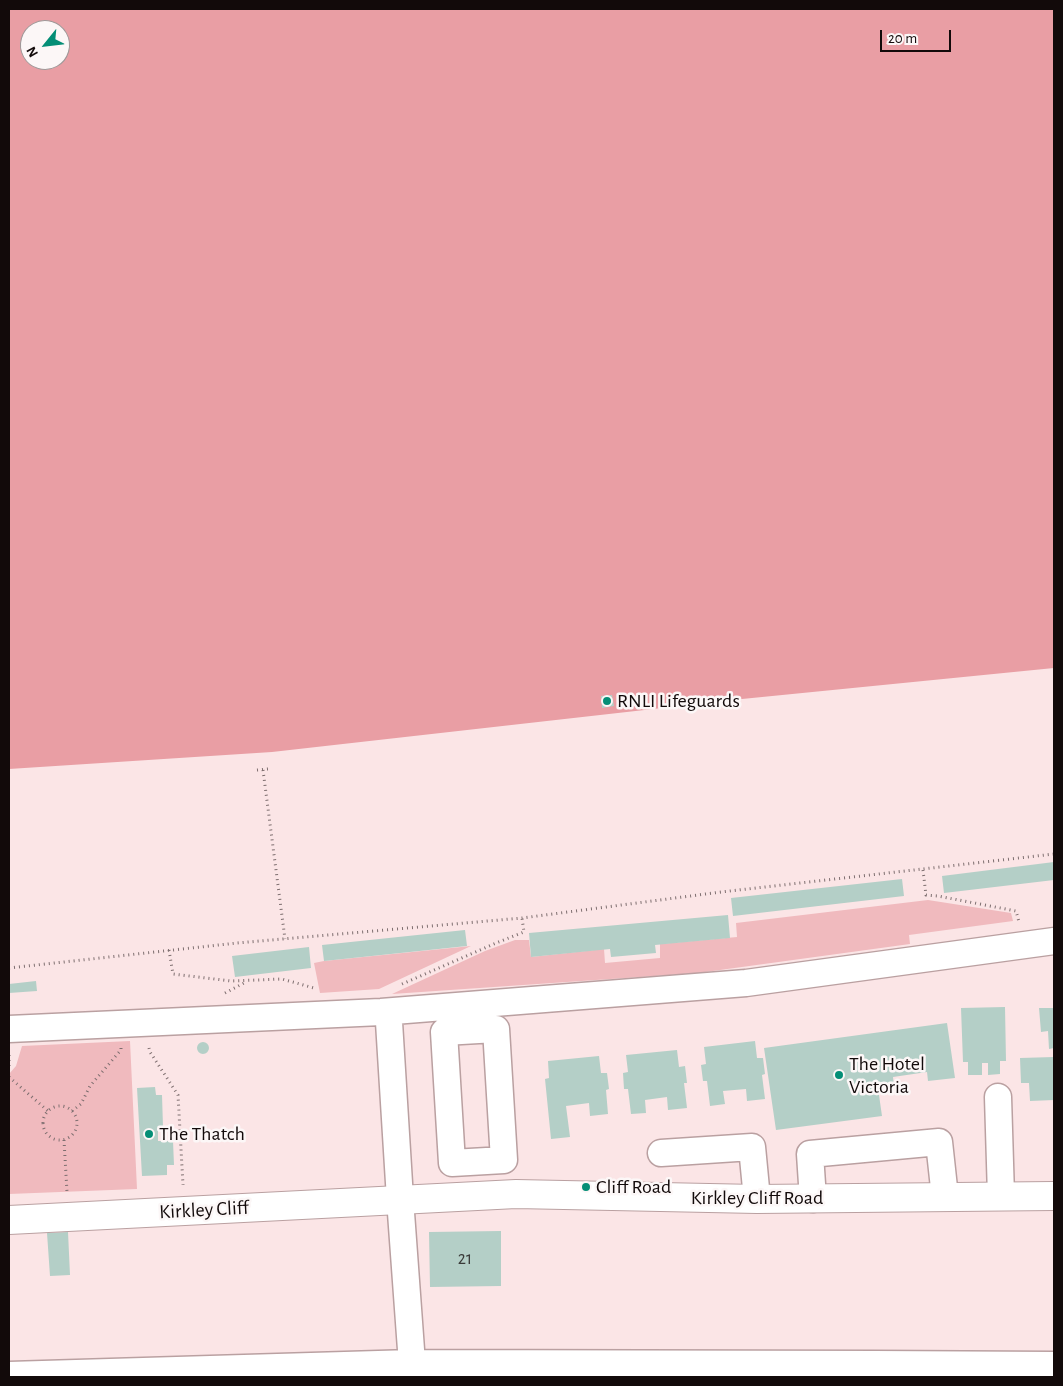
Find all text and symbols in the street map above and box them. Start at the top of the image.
north arrow [20,20,70,70]
scale bar [883,20,954,52]
text: 20 m [888,31,917,46]
text: N [24,44,41,59]
place label: RNLI Lifeguards [617,689,740,713]
marker: RNLI Lifeguards [601,695,613,707]
place label: The Hotel Victoria [849,1052,925,1099]
marker: The Hotel Victoria [833,1069,845,1081]
place label: The Thatch [159,1122,245,1146]
marker: The Thatch [143,1128,155,1140]
place label: Cliff Road [596,1175,671,1199]
marker: Cliff Road [580,1181,592,1193]
street label: Kirkley Cliff Road [691,1186,823,1210]
street label: Kirkley Cliff [159,1196,249,1224]
house number: 21 [458,1248,472,1270]

